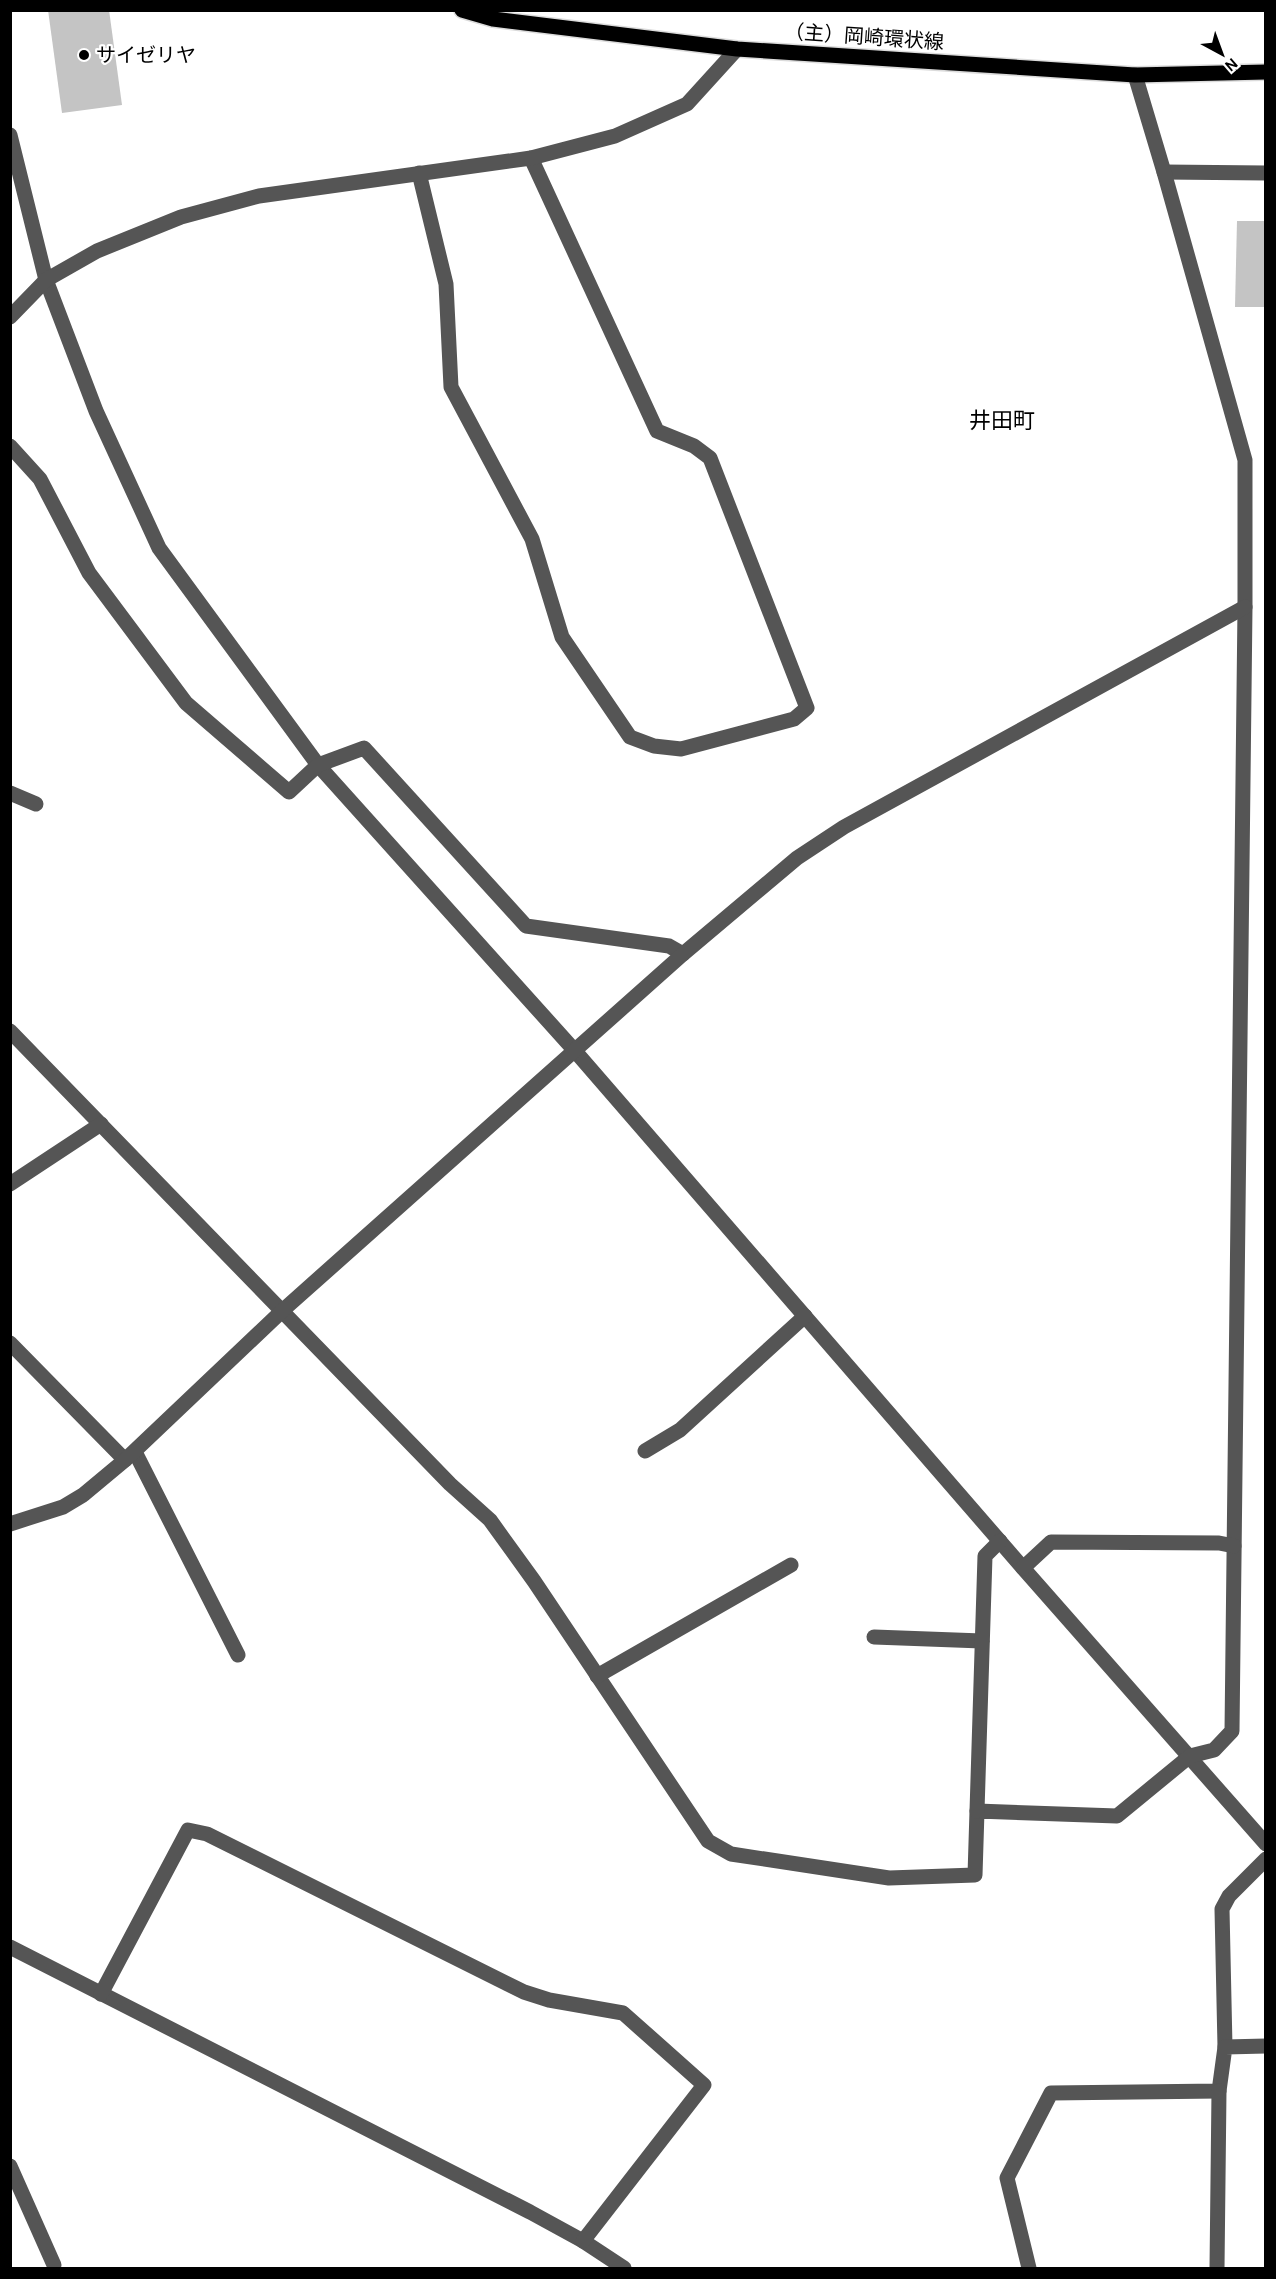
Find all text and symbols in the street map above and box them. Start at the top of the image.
street label: （主）岡崎環状線 [783,20,945,54]
north arrow [1192,24,1252,84]
place label: サイゼリヤ [96,44,196,67]
marker: サイゼリヤ [77,48,91,62]
text: N [1221,54,1242,76]
district label: 井田町 [969,408,1035,434]

